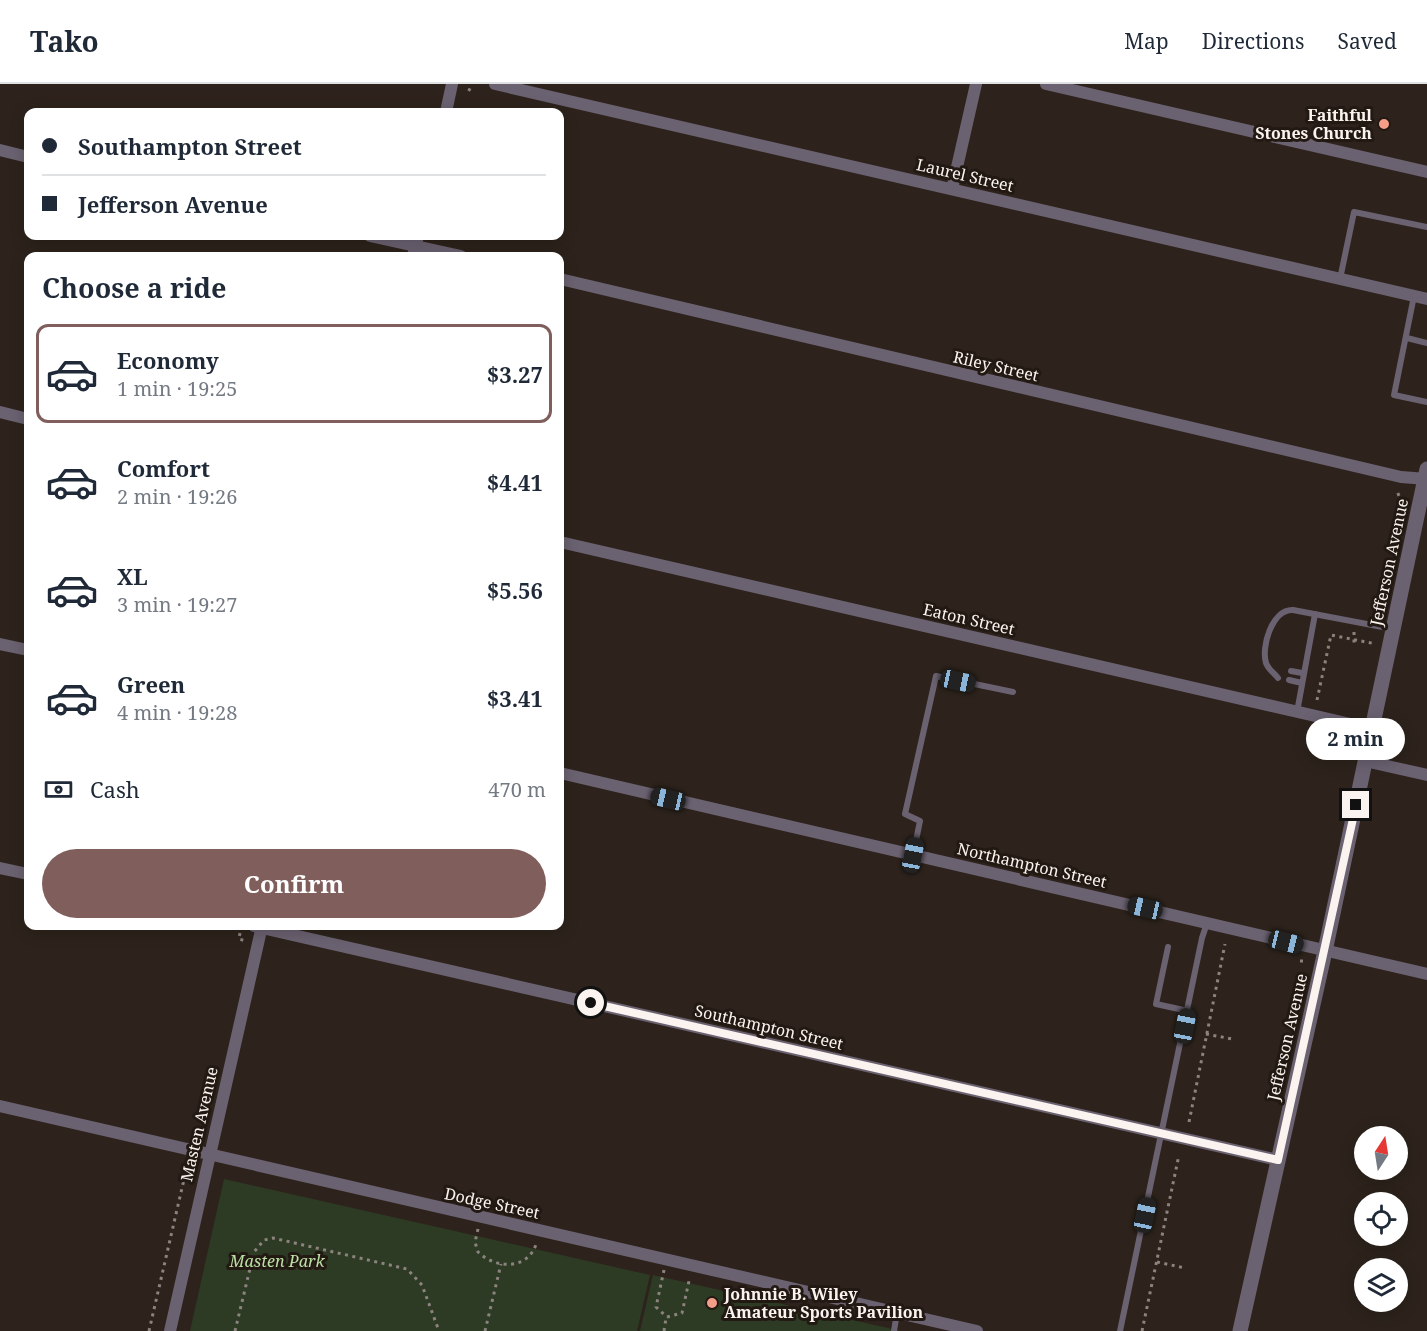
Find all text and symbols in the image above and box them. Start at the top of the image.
text: Tako [30,22,99,60]
text: Map [1124,27,1169,55]
text: Directions [1202,27,1304,55]
text: Saved [1337,27,1397,55]
place label: Faithful Stones Church [1255,104,1372,144]
marker: Faithful Stones Church [1377,117,1391,131]
text: Southampton Street [78,131,302,161]
street label: Laurel Street [914,153,1016,197]
text: Jefferson Avenue [78,189,268,219]
text: Choose a ride [42,269,227,306]
text: Economy [117,345,219,375]
street label: Riley Street [951,346,1041,387]
icon: car [45,347,99,401]
text: $3.27 [487,359,543,389]
text: 1 min · 19:25 [117,375,237,402]
text: Comfort [117,453,210,483]
icon: car [45,455,99,509]
text: $4.41 [487,467,543,497]
text: 2 min · 19:26 [117,483,237,510]
street label: Jefferson Avenue [1365,496,1413,629]
text: XL [117,561,148,591]
icon: car [45,563,99,617]
text: $5.56 [487,575,543,605]
text: 3 min · 19:27 [117,591,237,618]
street label: Eaton Street [921,598,1017,640]
car [939,668,977,694]
text: Green [117,669,185,699]
icon: car [45,671,99,725]
text: $3.41 [487,683,543,713]
text: 4 min · 19:28 [117,699,237,726]
callout: 2 min [1306,718,1406,760]
text: 2 min [1327,725,1384,752]
icon: cash [42,773,75,806]
text: Cash [90,774,140,804]
text: 470 m [488,776,546,803]
car [648,786,688,812]
route end [1342,791,1369,818]
car [901,836,925,874]
street label: Northampton Street [955,837,1109,893]
button: Confirm [42,849,546,918]
car [1125,895,1165,921]
car [1266,929,1306,955]
street label: Jefferson Avenue [1261,971,1312,1104]
route start [577,989,604,1016]
street label: Southampton Street [693,999,846,1055]
car [1173,1007,1197,1045]
street label: Masten Avenue [175,1064,223,1184]
north arrow [1354,1126,1408,1180]
map controls [1354,1126,1408,1312]
street label: Dodge Street [442,1182,542,1224]
button: locate [1354,1192,1408,1246]
car [1132,1196,1158,1234]
park label: Masten Park [229,1250,325,1272]
button: layers [1354,1258,1408,1312]
place label: Johnnie B. Wiley Amateur Sports Pavilion [723,1283,924,1323]
marker: Johnnie B. Wiley Amateur Sports Pavilion [705,1296,719,1310]

